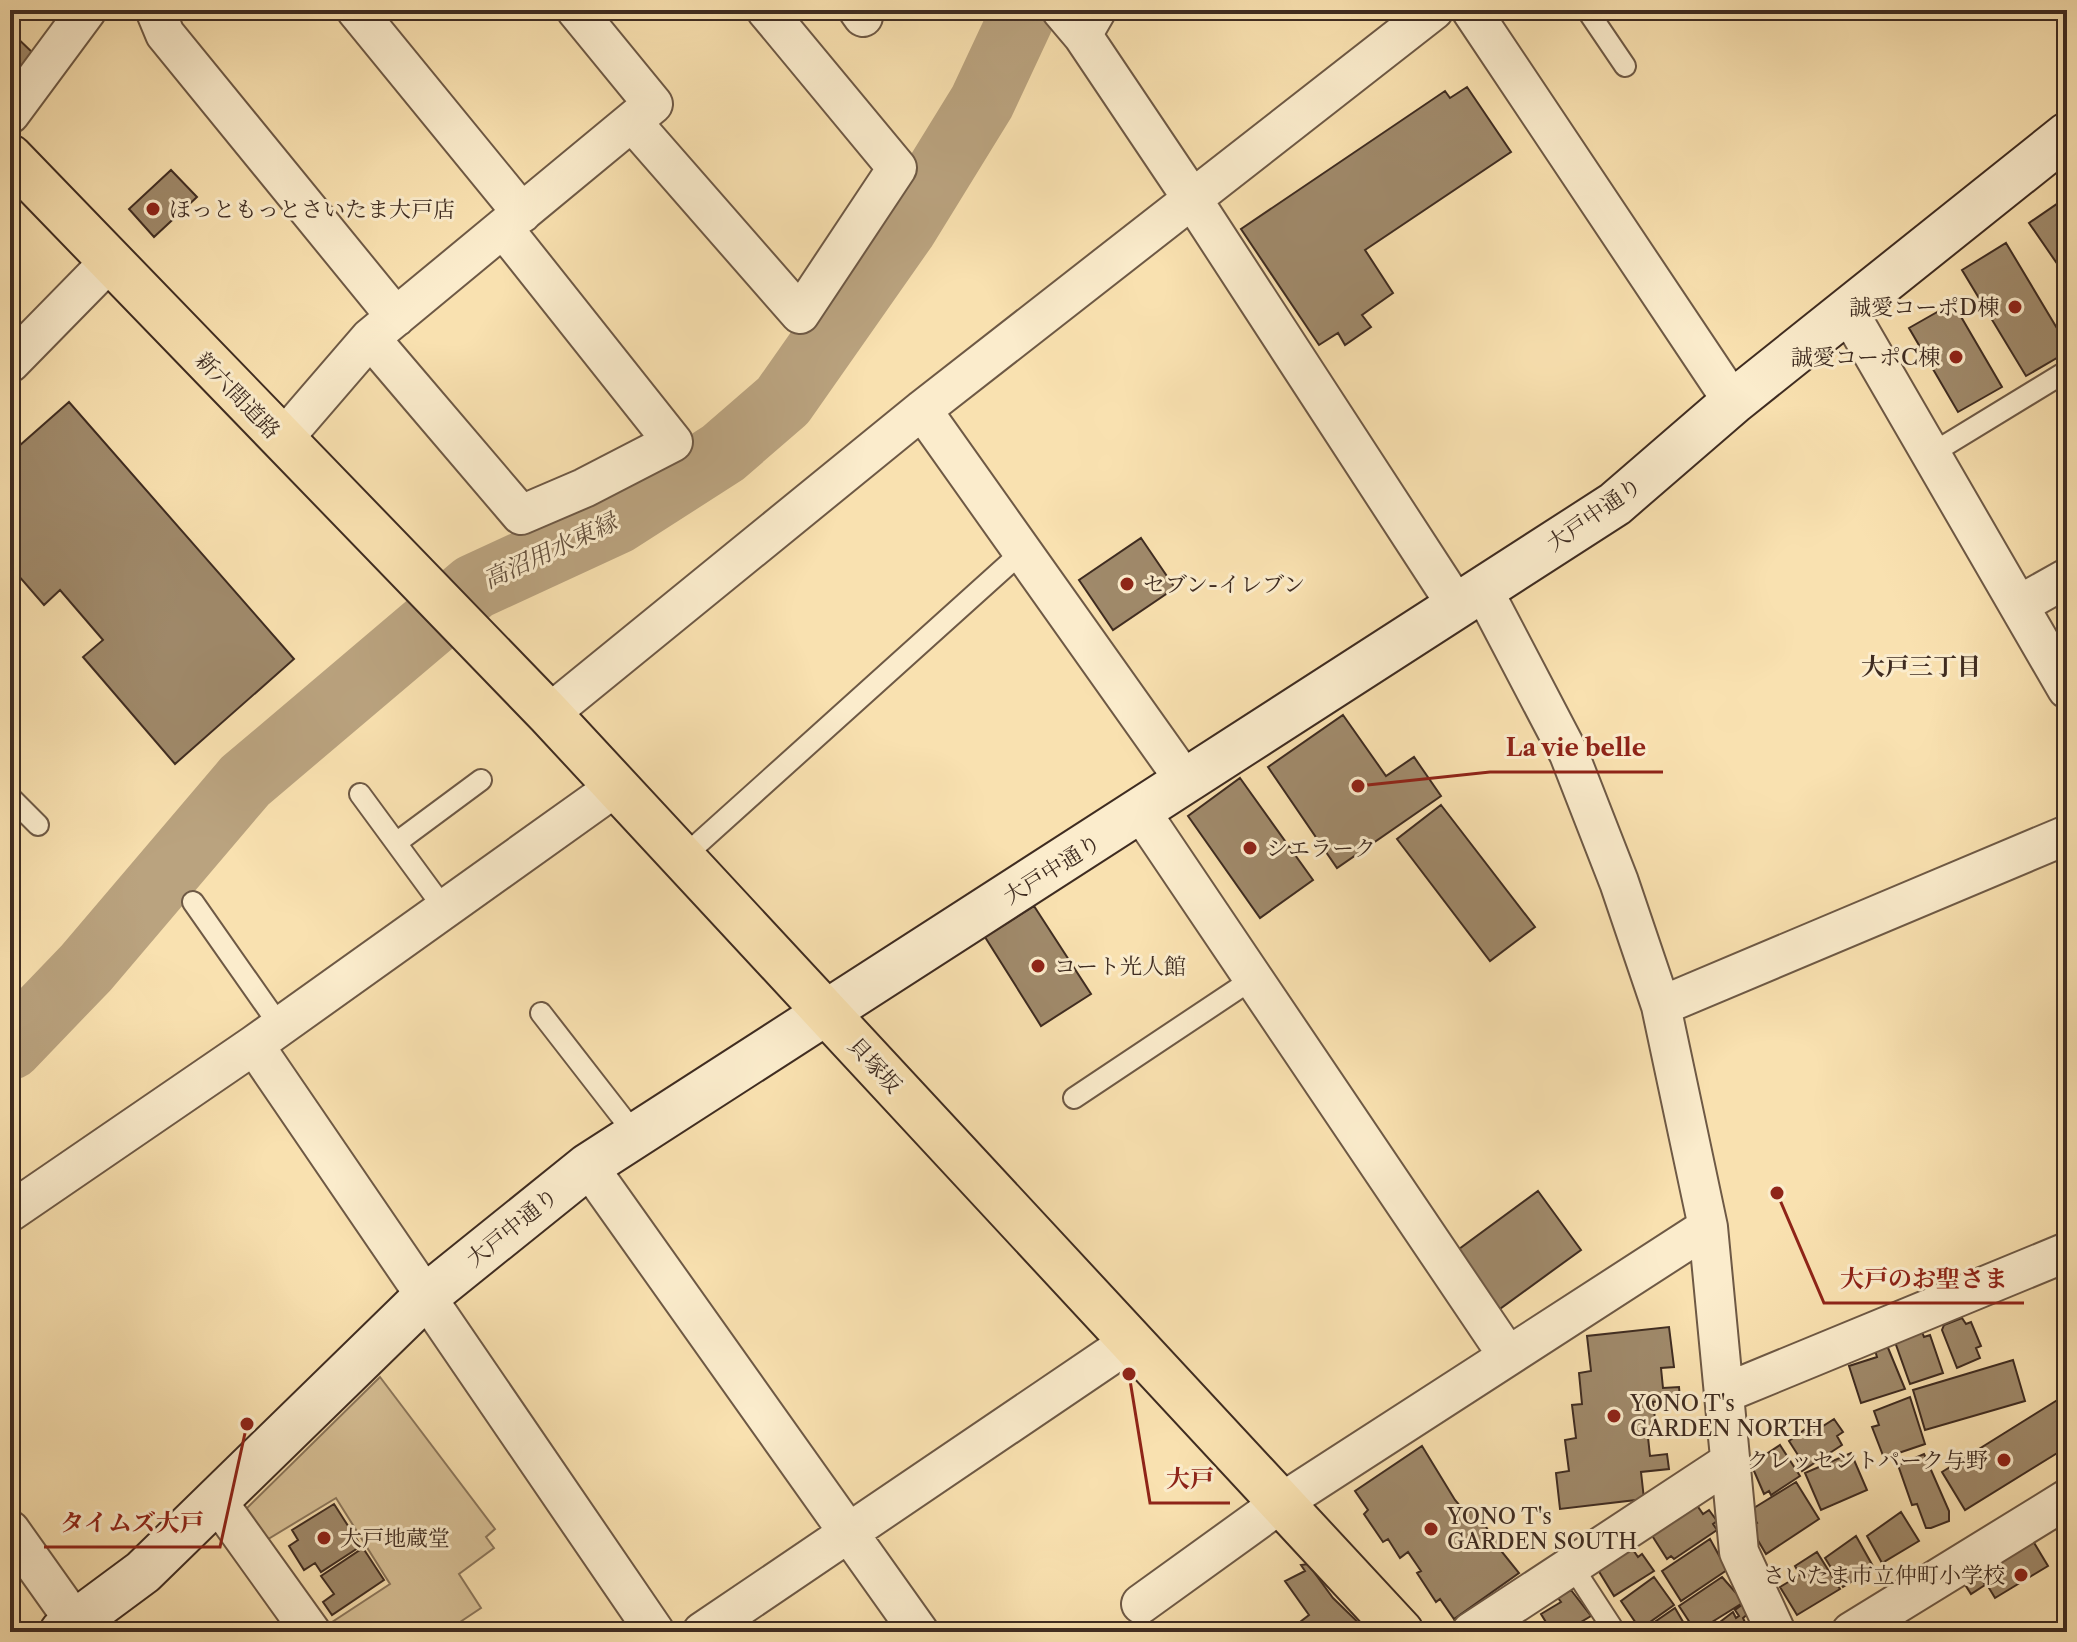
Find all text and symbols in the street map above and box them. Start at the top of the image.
place label: ほっともっとさいたま大戸店 [169,196,455,223]
marker: ほっともっとさいたま大戸店 [144,200,162,218]
place label: 誠愛コーポD棟 [1849,294,1999,321]
marker: 誠愛コーポD棟 [2006,298,2024,316]
place label: 誠愛コーポC棟 [1791,344,1940,371]
street label: 新六間道路 [190,346,286,444]
marker: 誠愛コーポC棟 [1947,348,1965,366]
street label: 大戸中通り [1541,472,1647,557]
water label: 高沼用水東縁 [478,506,624,594]
place label: セブン-イレブン [1143,571,1305,598]
marker: セブン-イレブン [1118,575,1136,593]
district label: 大戸三丁目 [1861,652,1981,681]
callout: La vie belle [1490,724,1663,772]
text: La vie belle [1506,733,1646,762]
street label: 大戸中通り [998,829,1106,910]
place label: シエラーク [1266,835,1376,862]
marker: シエラーク [1241,839,1259,857]
place label: コート光人館 [1054,953,1186,980]
marker: コート光人館 [1029,957,1047,975]
street label: 貝塚坂 [842,1032,907,1099]
street label: 大戸中通り [461,1182,564,1272]
callout: 大戸のお聖さま [1824,1255,2024,1303]
text: 大戸のお聖さま [1840,1264,2008,1293]
place label: YONO T's GARDEN NORTH [1629,1390,1824,1442]
marker: YONO T's GARDEN NORTH [1605,1407,1623,1425]
place label: クレッセントパーク与野 [1747,1447,1988,1474]
marker: クレッセントパーク与野 [1995,1451,2013,1469]
callout: 大戸 [1150,1455,1230,1503]
text: 大戸 [1166,1464,1214,1493]
callout: タイムズ大戸 [44,1499,220,1547]
place label: YONO T's GARDEN SOUTH [1446,1503,1637,1555]
text: タイムズ大戸 [60,1508,204,1537]
marker: YONO T's GARDEN SOUTH [1422,1520,1440,1538]
place label: 大戸地蔵堂 [340,1525,450,1552]
marker: 大戸地蔵堂 [315,1529,333,1547]
place label: さいたま市立仲町小学校 [1763,1562,2005,1589]
marker: さいたま市立仲町小学校 [2012,1566,2030,1584]

